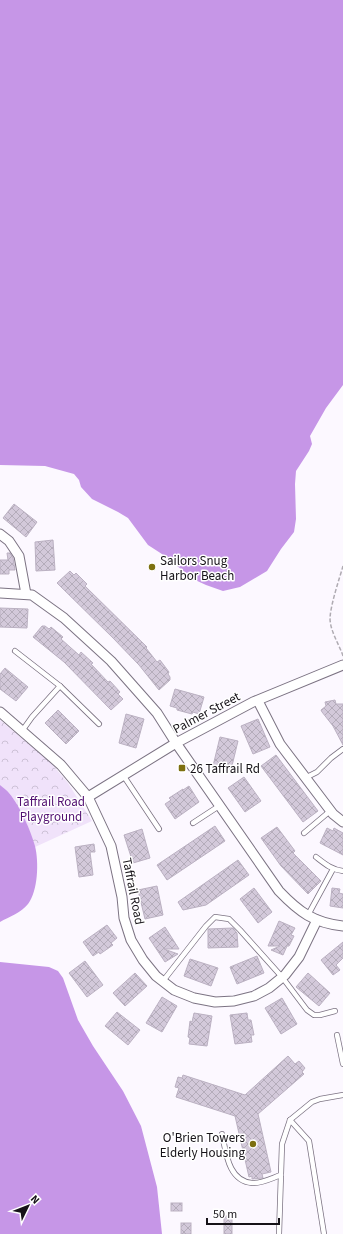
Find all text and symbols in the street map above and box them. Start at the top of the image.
place label: Sailors Snug Harbor Beach [160,552,234,585]
marker: Sailors Snug Harbor Beach [147,562,157,572]
street label: Palmer Street [170,687,244,738]
place label: 26 Taffrail Rd [190,760,260,778]
marker: 26 Taffrail Rd [177,763,187,773]
park label: Taffrail Road Playground [17,793,85,826]
street label: Taffrail Road [118,856,148,926]
place label: O'Brien Towers Elderly Housing [160,1129,246,1162]
marker: O'Brien Towers Elderly Housing [248,1139,258,1149]
north arrow [8,1186,48,1226]
text: N [27,1192,43,1207]
scale bar [207,1200,279,1226]
text: 50 m [213,1206,237,1223]

